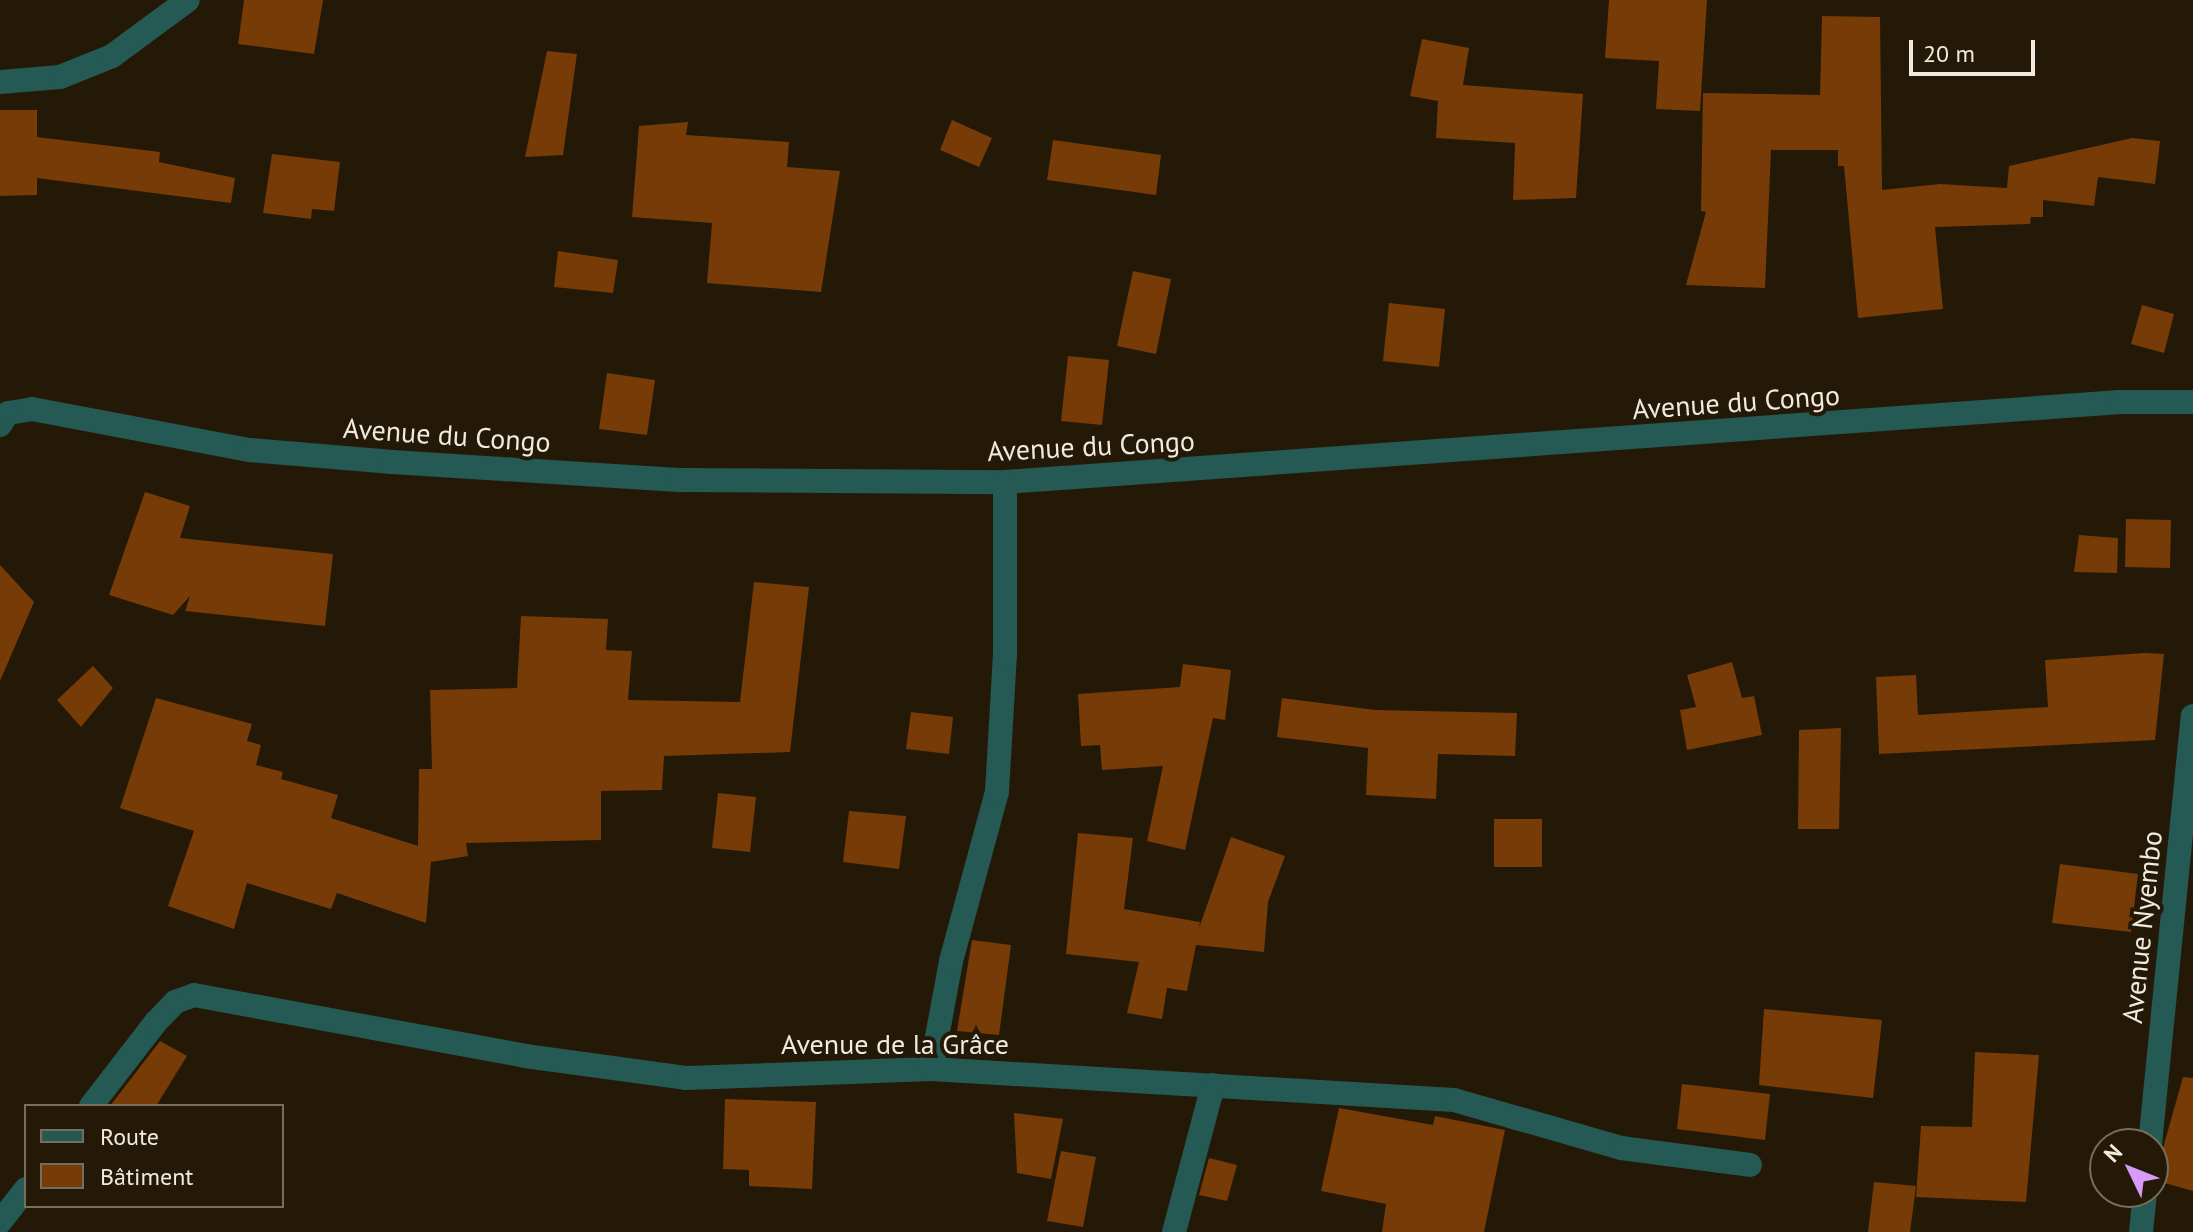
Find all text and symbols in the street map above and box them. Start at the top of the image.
scale bar [1913,24,2039,74]
text: 20 m [1923,38,1975,69]
street label: Avenue du Congo [1631,378,1841,426]
street label: Avenue du Congo [342,411,552,459]
street label: Avenue du Congo [986,424,1196,468]
street label: Avenue Nyembo [2115,829,2169,1025]
street label: Avenue de la Grâce [781,1027,1009,1061]
legend [24,1104,284,1208]
text: Route [100,1121,159,1152]
north arrow [2089,1128,2169,1208]
text: N [2098,1138,2128,1168]
text: Bâtiment [100,1161,193,1192]

